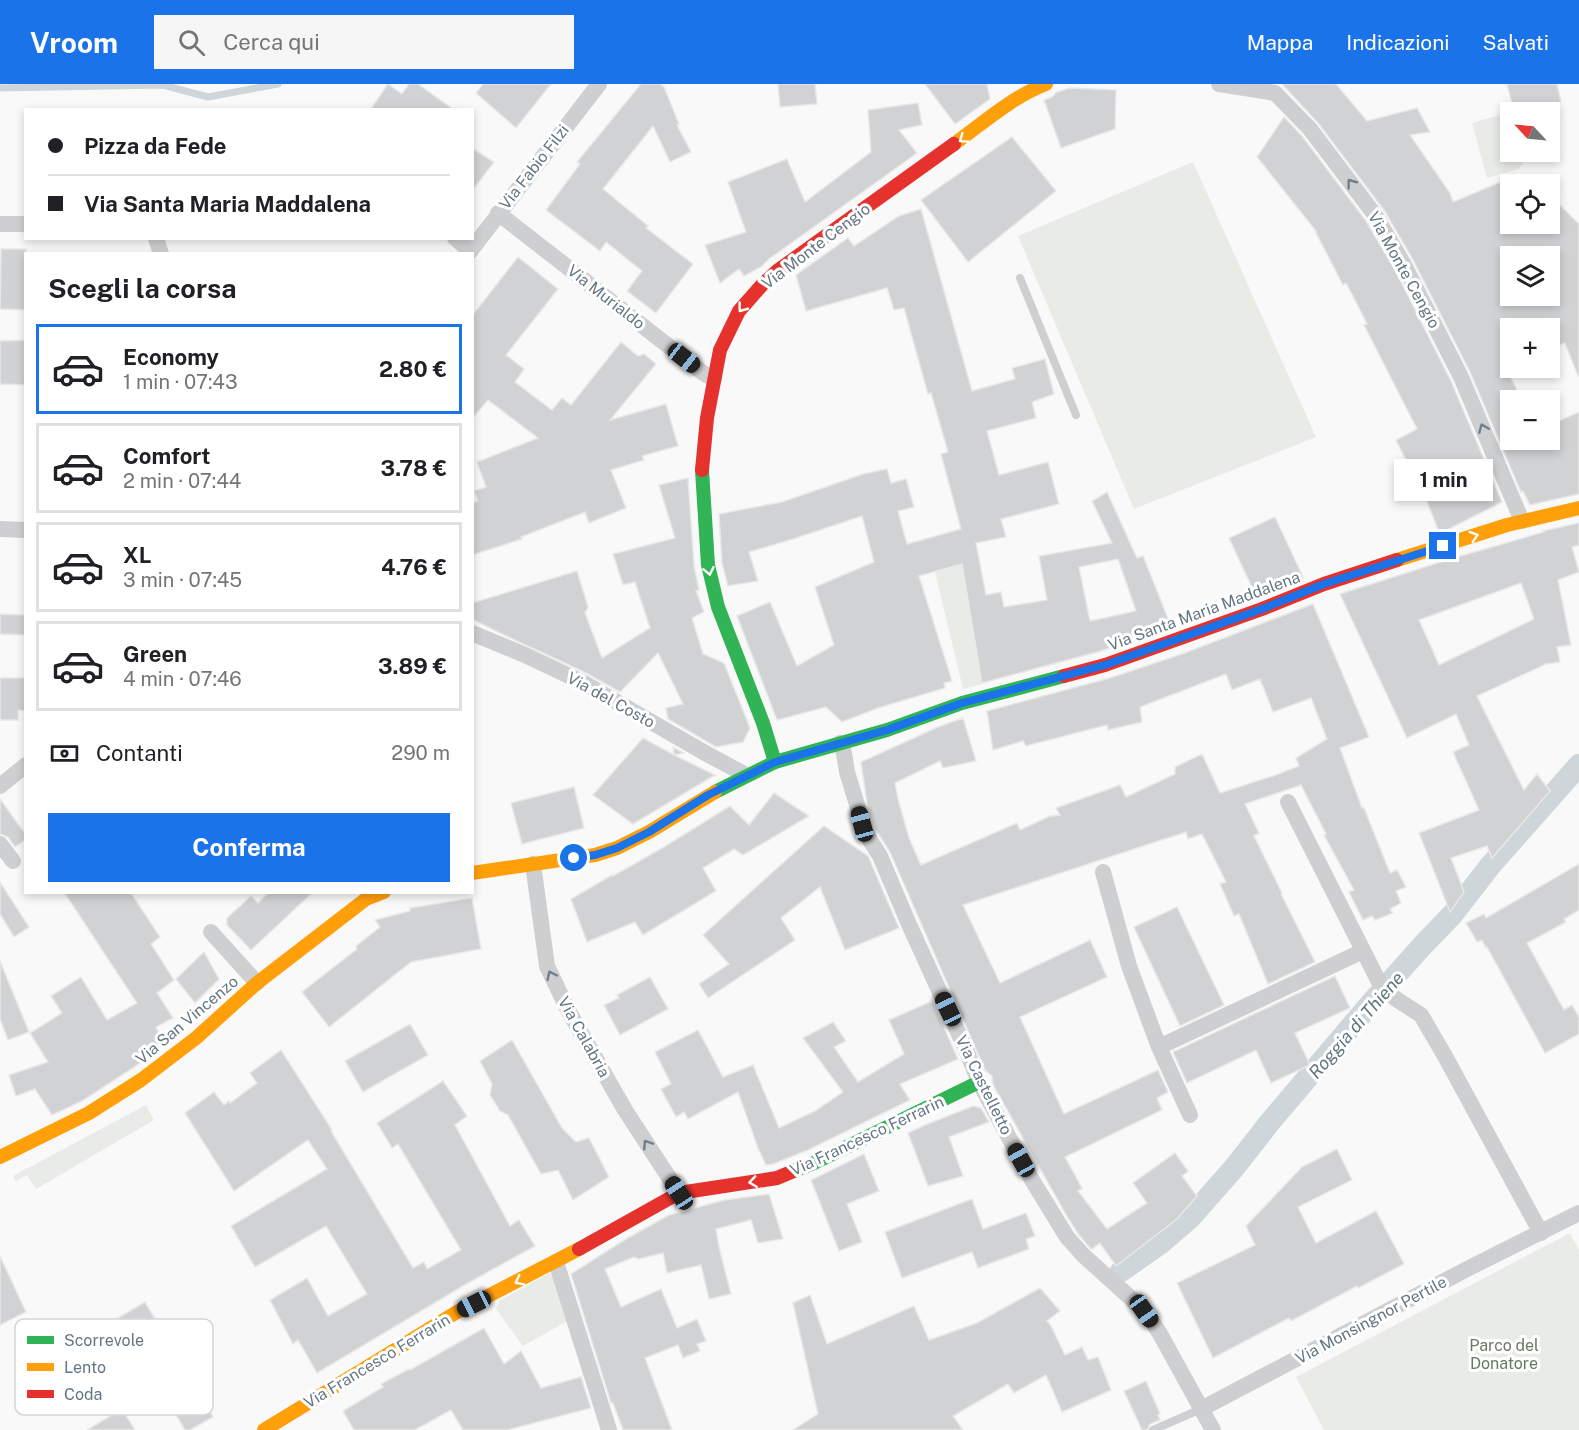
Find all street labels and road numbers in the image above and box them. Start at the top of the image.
street label: Via Fabio Filzi [495,121,573,213]
street label: Via Monte Cengio [758,199,874,293]
street label: Via Monte Cengio [1364,208,1444,332]
street label: Via Murialdo [563,261,649,333]
street label: Via Santa Maria Maddalena [1105,567,1303,655]
street label: Via del Costo [564,668,658,732]
street label: Via San Vincenzo [132,972,242,1068]
street label: Via Calabria [554,993,614,1081]
street label: Via Castelletto [952,1032,1016,1138]
street label: Via Francesco Ferrarin [787,1092,947,1180]
street label: Via Monsingnor Pertile [1292,1272,1450,1368]
street label: Via Francesco Ferrarin [300,1310,454,1412]

